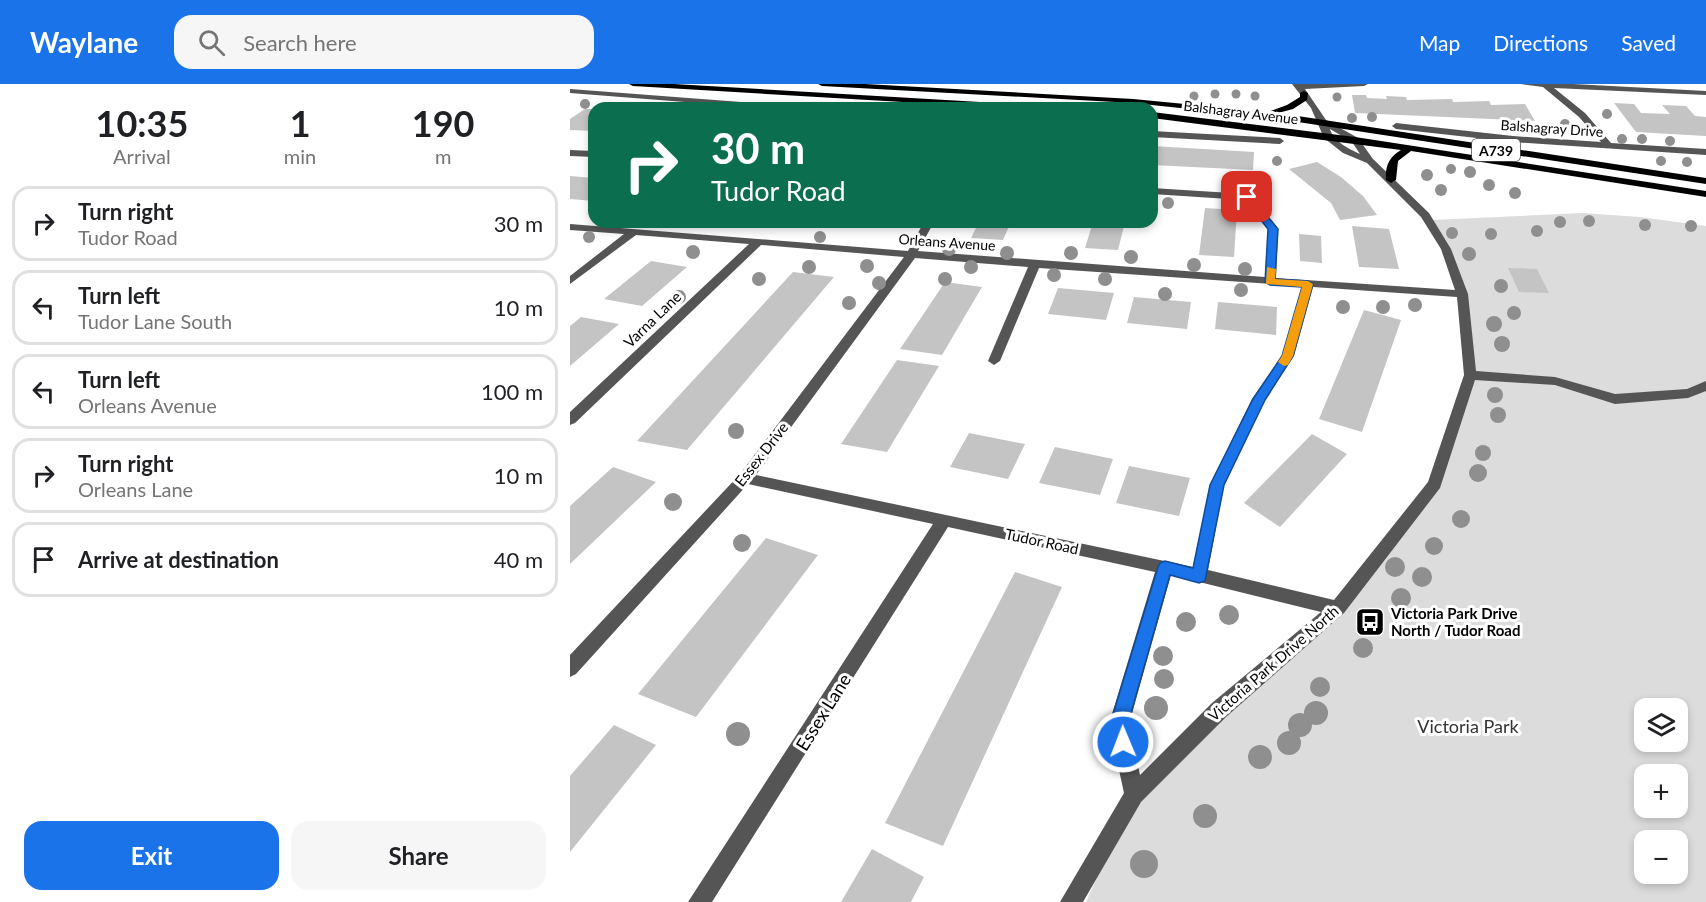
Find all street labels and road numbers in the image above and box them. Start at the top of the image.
street label: Balshagray Avenue [1183,97,1299,127]
street label: Balshagray Drive [1500,116,1604,140]
road number: A739 [1472,139,1520,161]
street label: Orleans Avenue [898,230,996,254]
street label: Varna Lane [619,287,685,351]
street label: Essex Drive [730,418,792,490]
street label: Tudor Road [1004,524,1080,558]
street label: Victoria Park Drive North [1204,601,1342,725]
street label: Essex Lane [791,669,855,755]

